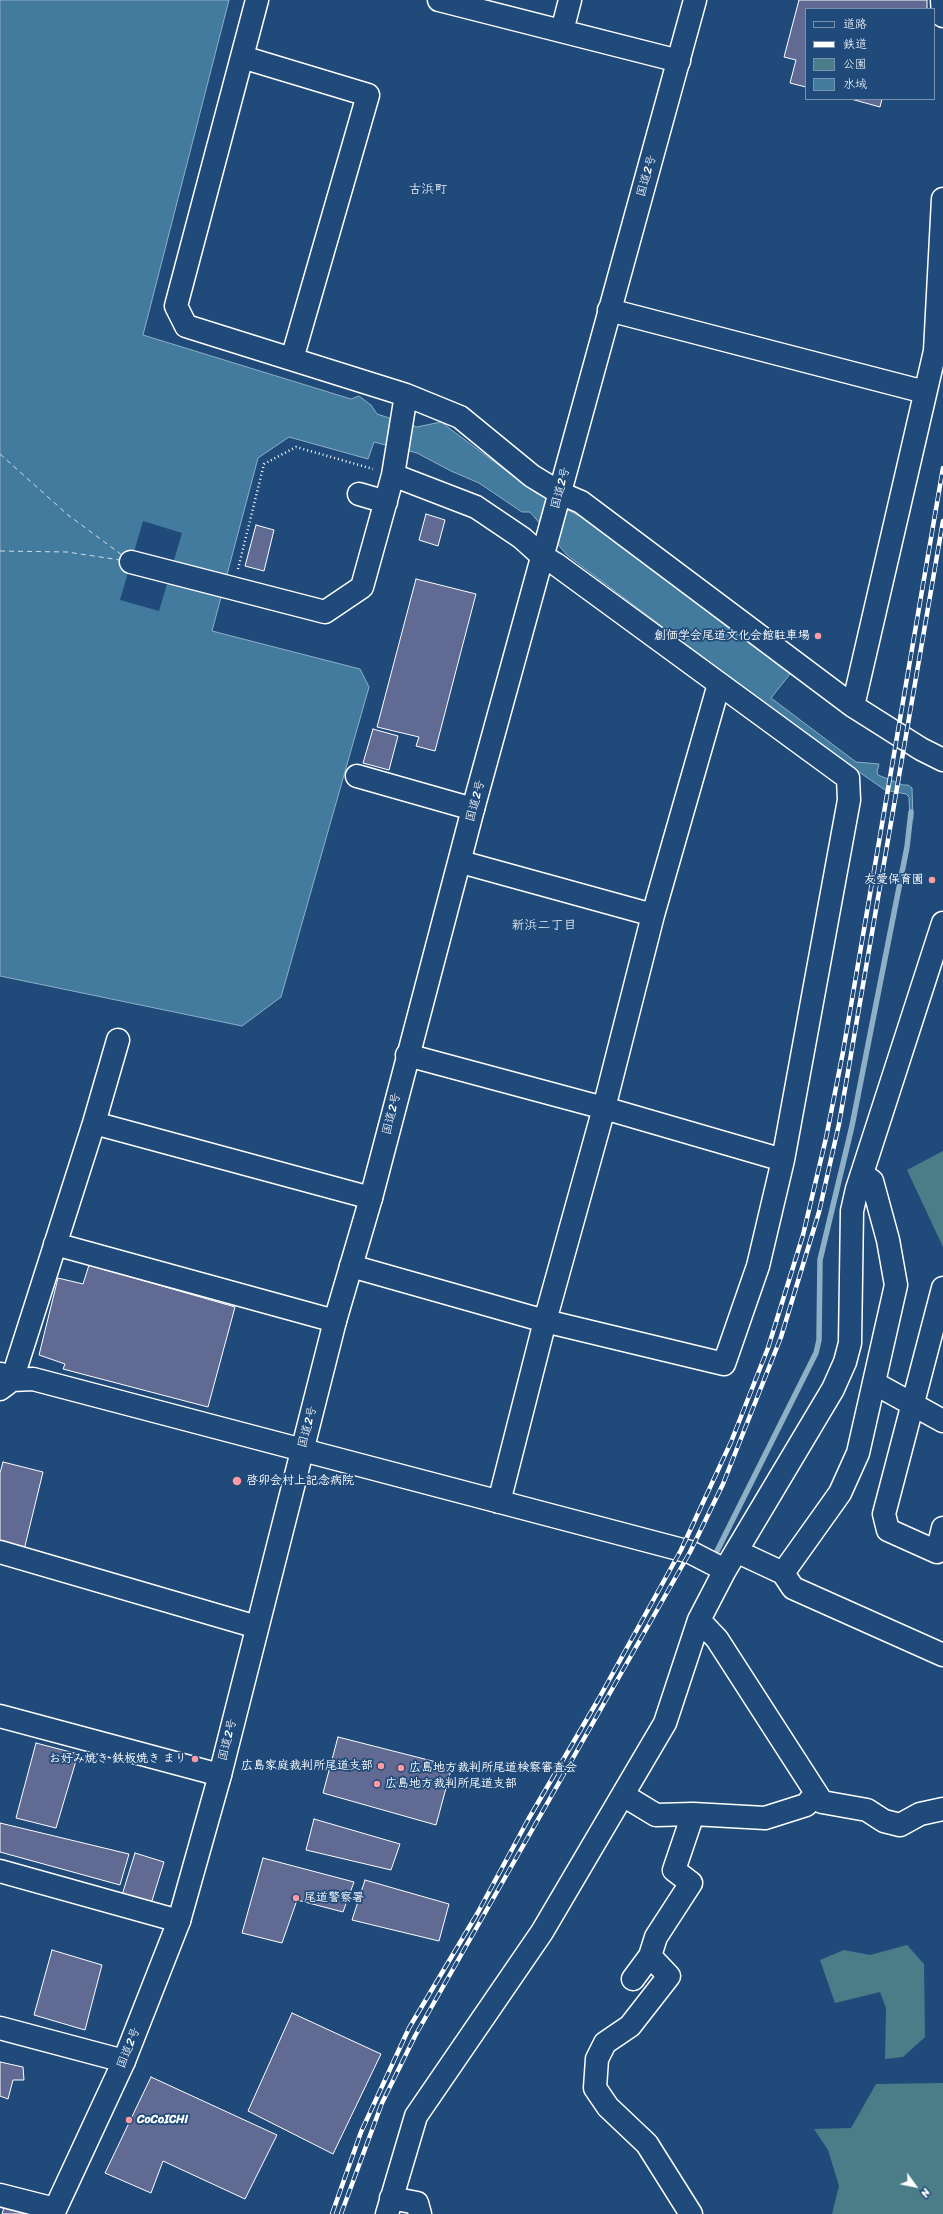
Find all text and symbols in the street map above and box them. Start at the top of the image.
legend [805,8,935,100]
text: 道路 [843,13,867,35]
text: 鉄道 [843,33,867,55]
text: 公園 [843,53,867,75]
text: 水域 [843,73,867,95]
street label: 国道2号 [634,153,660,199]
district label: 古浜町 [409,182,447,198]
street label: 国道2号 [548,465,574,511]
place label: 創価学会尾道文化会館駐車場 [654,629,810,643]
marker: 創価学会尾道文化会館駐車場 [813,631,823,641]
street label: 国道2号 [463,778,489,824]
place label: 友愛保育園 [864,873,924,887]
marker: 友愛保育園 [927,875,937,885]
district label: 新浜二丁目 [512,918,576,934]
street label: 国道2号 [380,1091,404,1137]
street label: 国道2号 [295,1404,321,1450]
place label: 啓卯会村上記念病院 [246,1474,354,1488]
marker: 啓卯会村上記念病院 [231,1475,243,1487]
street label: 国道2号 [216,1717,240,1763]
place label: お好み焼き 鉄板焼き まり [49,1752,187,1766]
marker: お好み焼き 鉄板焼き まり [190,1754,200,1764]
place label: 広島家庭裁判所尾道支部 [241,1759,373,1773]
marker: 広島家庭裁判所尾道支部 [376,1761,386,1771]
place label: 広島地方裁判所尾道検察審査会 [409,1761,577,1775]
marker: 広島地方裁判所尾道検察審査会 [396,1763,406,1773]
place label: 広島地方裁判所尾道支部 [385,1777,517,1791]
marker: 広島地方裁判所尾道支部 [372,1779,382,1789]
place label: 尾道警察署 [304,1891,364,1905]
marker: 尾道警察署 [291,1893,301,1903]
street label: 国道2号 [114,2025,144,2071]
place label: CoCoICHI [137,2113,188,2127]
marker: CoCoICHI [124,2115,134,2125]
north arrow [895,2166,935,2206]
text: N [915,2184,936,2201]

